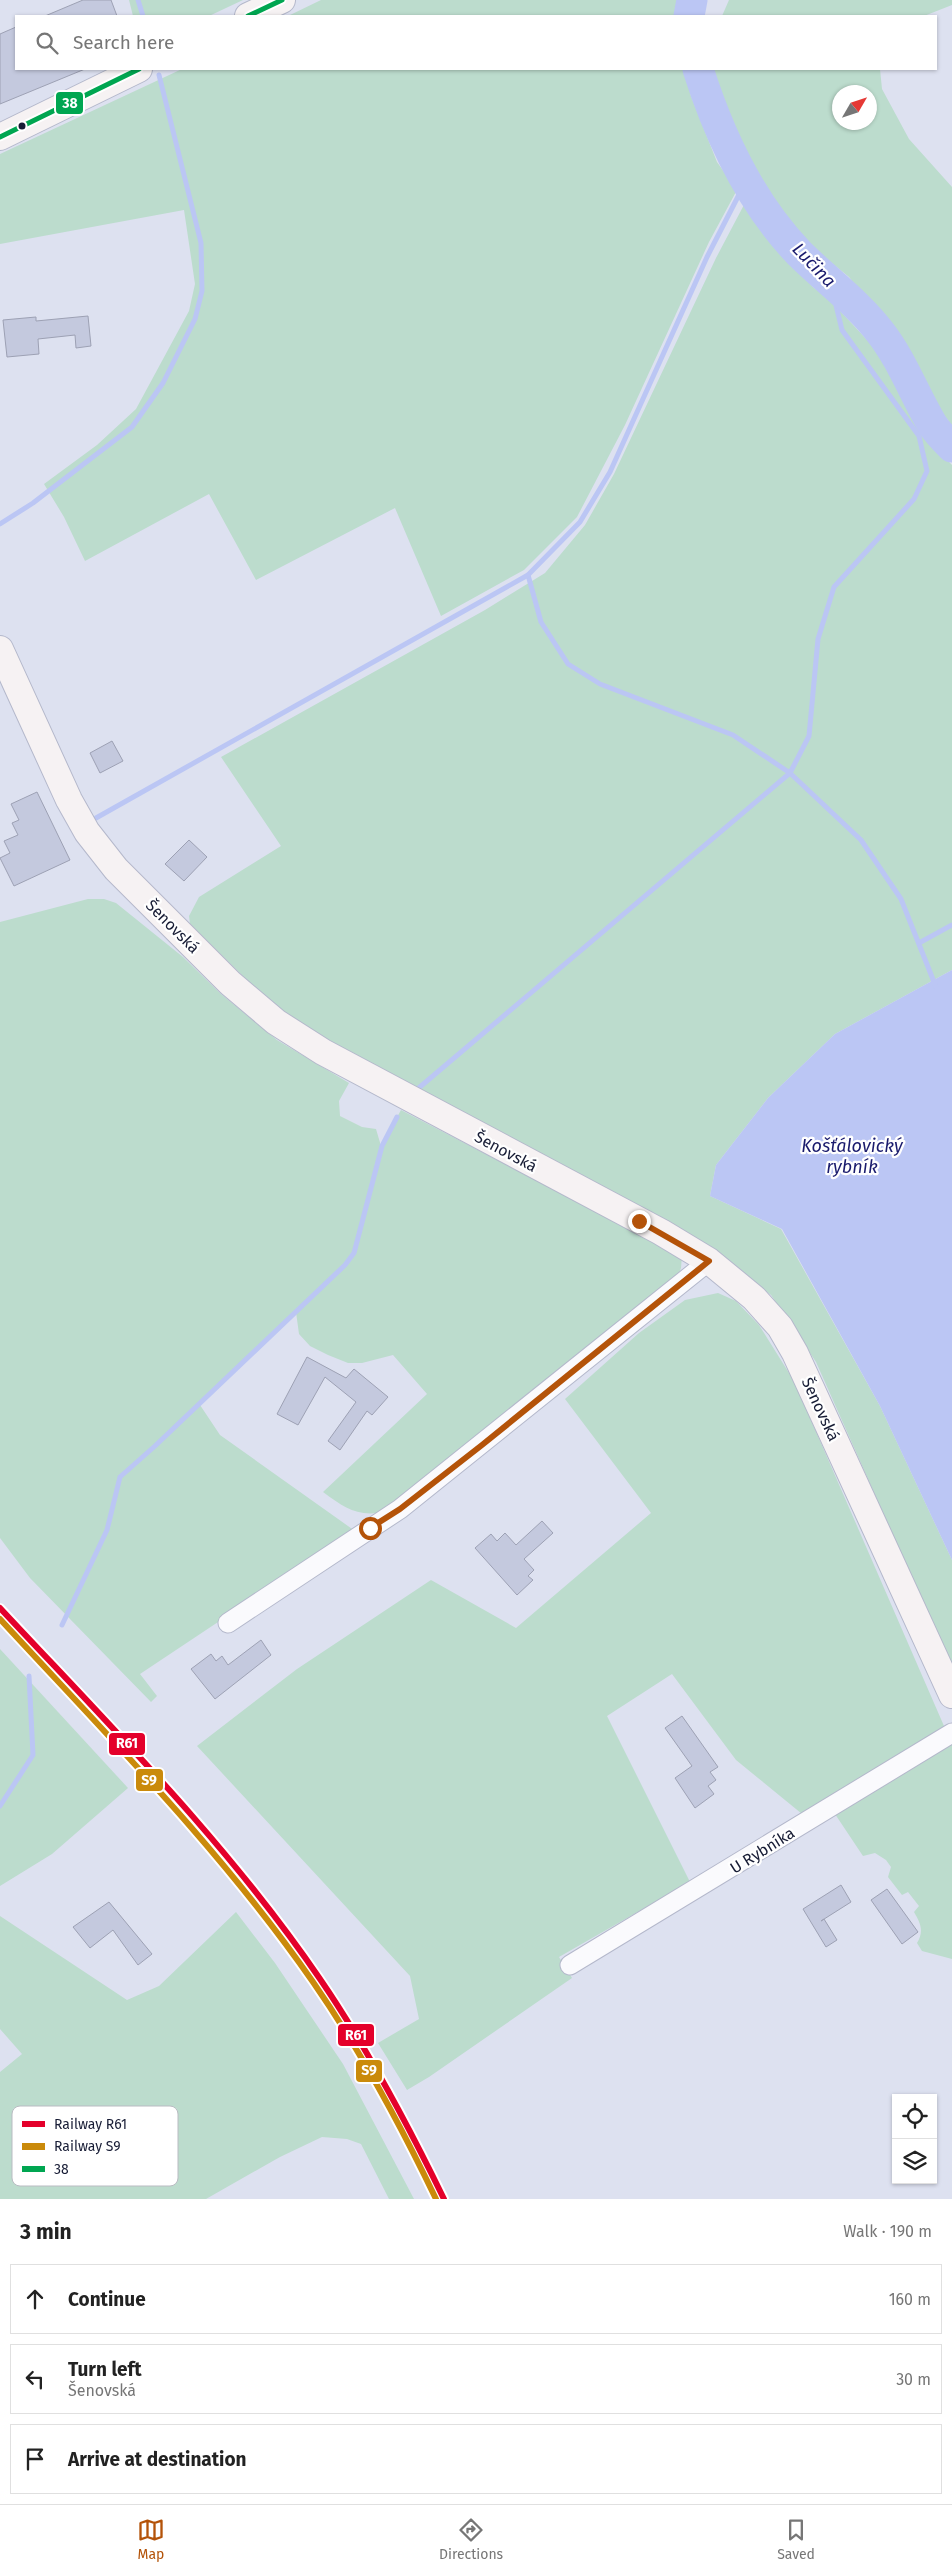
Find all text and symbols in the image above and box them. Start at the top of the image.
search box [15,15,937,70]
icon: search [33,29,61,57]
text: Search here [73,31,174,54]
north arrow [832,85,877,130]
line badge: 38 [55,91,84,115]
text: 38 [61,95,78,112]
unlabelled marker [17,121,27,131]
water label: Lučina [788,238,840,292]
street label: Šenovská [142,895,204,957]
street label: Šenovská [471,1126,541,1176]
water label: Košťálovický rybník [801,1135,904,1178]
route end [628,1210,651,1233]
street label: Šenovská [798,1374,844,1444]
route start [359,1517,382,1540]
line badge: R61 [108,1732,146,1756]
text: R61 [116,1735,138,1752]
line badge: S9 [135,1768,164,1792]
text: S9 [141,1772,157,1789]
street label: U Rybníka [726,1823,798,1878]
line badge: R61 [337,2023,375,2047]
text: R61 [345,2027,367,2044]
line badge: S9 [355,2059,383,2083]
text: S9 [361,2062,377,2079]
map controls [892,2094,937,2184]
button: locate [892,2094,937,2139]
legend [12,2106,178,2186]
text: Railway R61 [54,2116,127,2133]
text: Railway S9 [54,2138,121,2155]
button: layers [892,2139,937,2184]
text: 38 [54,2161,69,2178]
text: 3 min [20,2219,72,2245]
text: Walk · 190 m [843,2222,932,2241]
icon: ahead [21,2285,49,2313]
text: Continue [68,2288,146,2311]
text: 160 m [889,2290,931,2309]
text: Turn left [68,2358,142,2381]
icon: left [21,2365,49,2393]
text: 30 m [896,2370,931,2389]
text: Šenovská [68,2381,136,2400]
icon: arrive [21,2445,49,2473]
text: Arrive at destination [68,2448,247,2471]
tab: Map [137,2516,165,2563]
tab: Directions [439,2516,503,2563]
tab: Saved [777,2516,815,2563]

